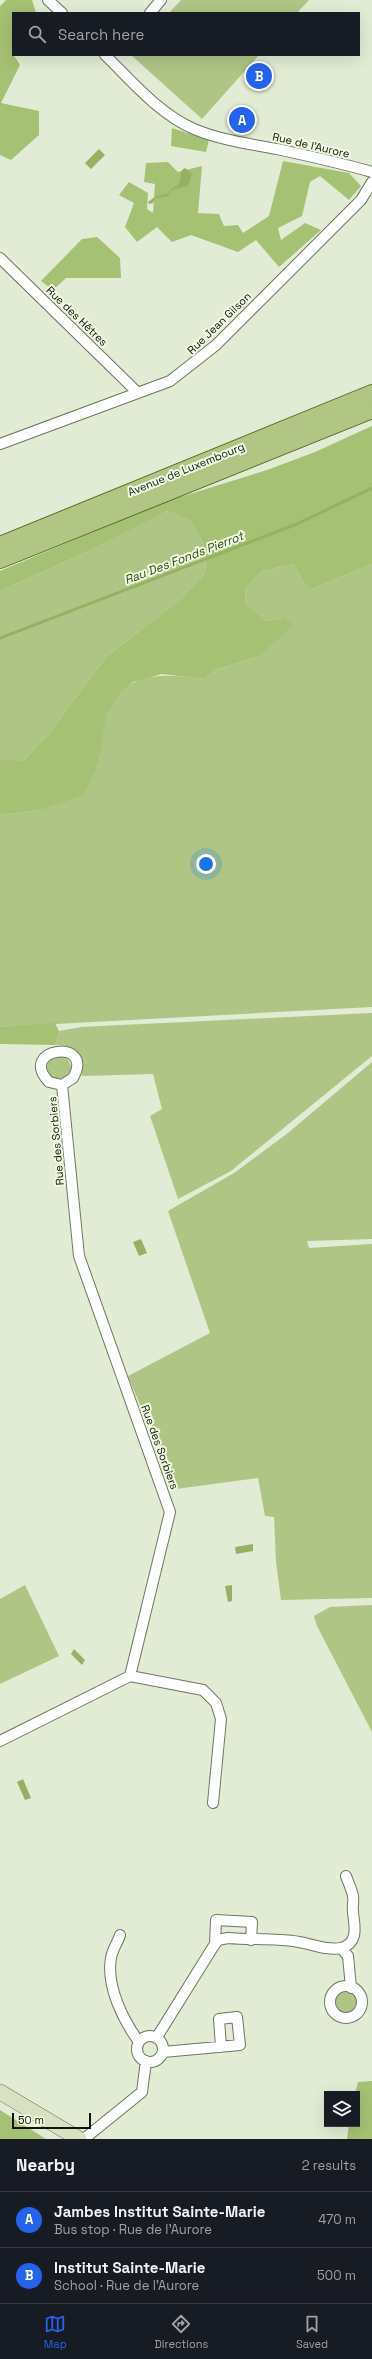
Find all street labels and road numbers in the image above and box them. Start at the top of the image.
street label: Rue de l'Aurore [271,129,351,161]
street label: Rue des Hêtres [43,283,111,349]
street label: Rue Jean Gilson [184,289,254,357]
street label: Avenue de Luxembourg [126,439,246,499]
street label: Rue des Sorbiers [45,1096,67,1186]
street label: Rue des Sorbiers [138,1403,182,1491]

